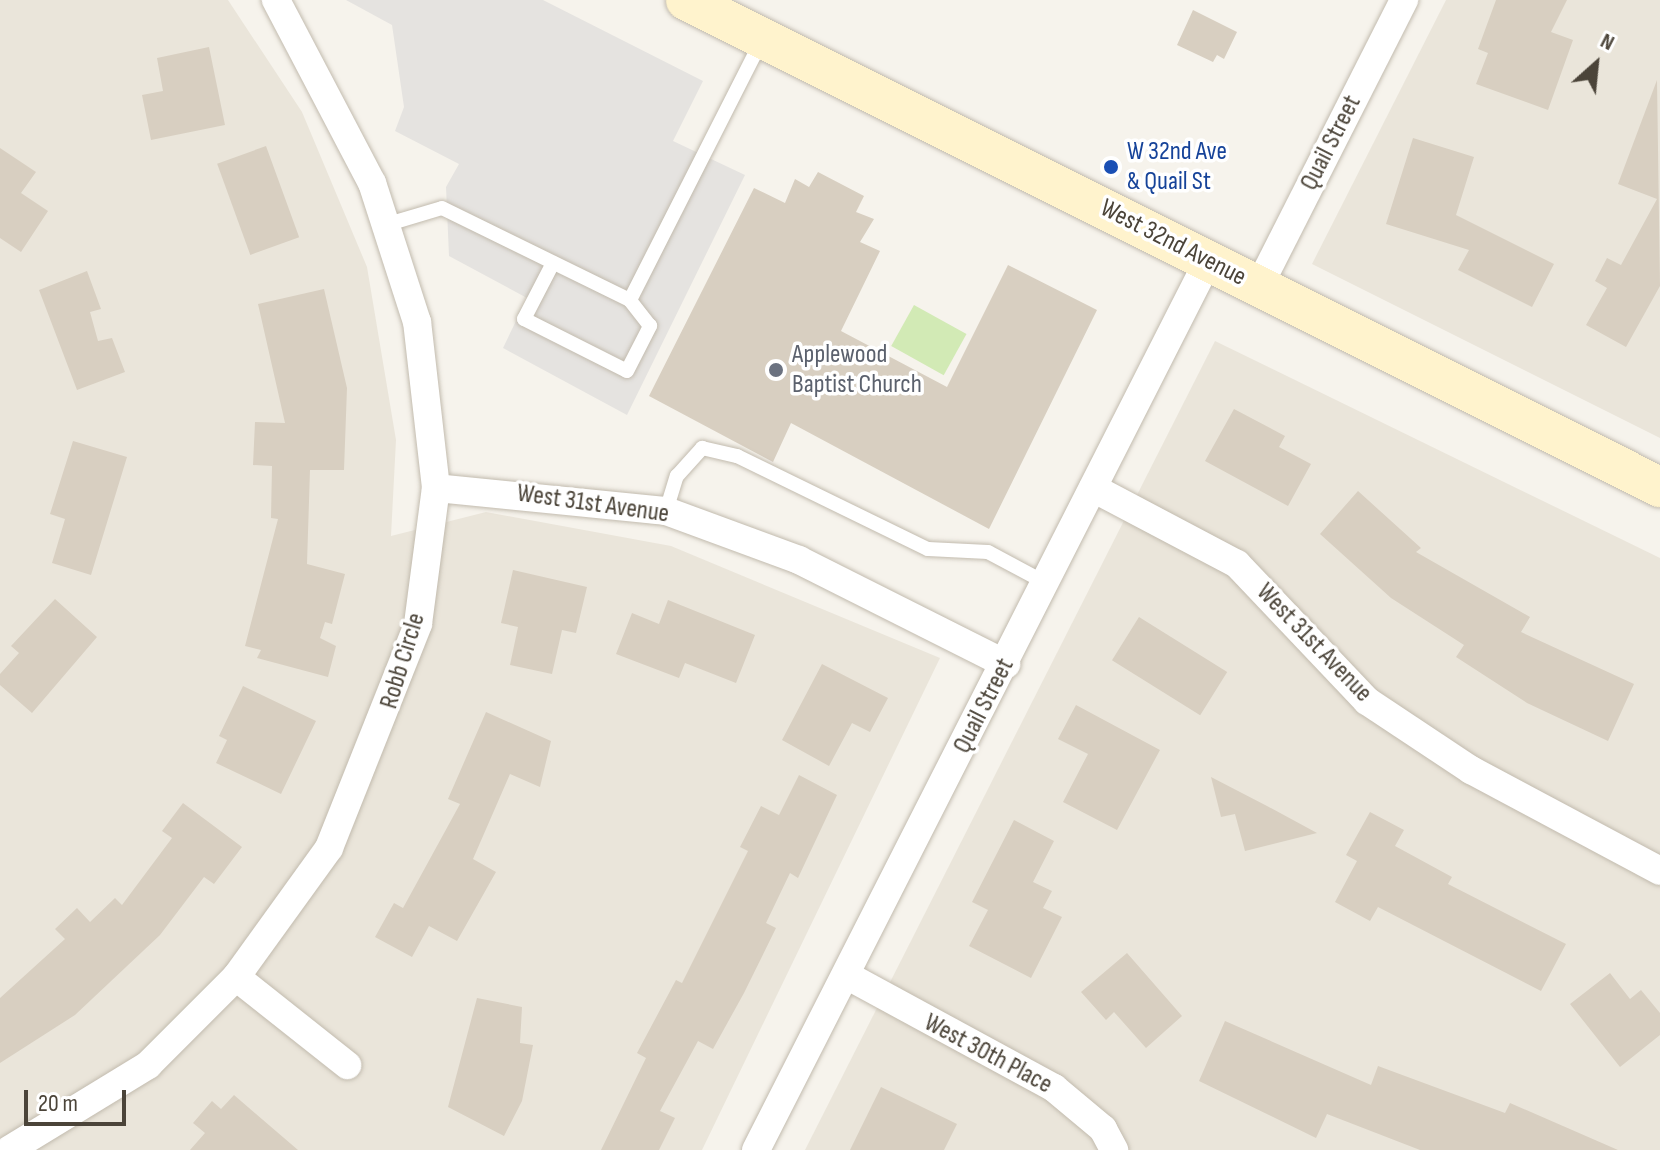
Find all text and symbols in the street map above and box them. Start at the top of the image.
north arrow [1556,24,1636,104]
text: N [1596,27,1618,57]
street label: Quail Street [1294,90,1368,196]
place label: W 32nd Ave & Quail St [1127,136,1227,198]
marker: W 32nd Ave & Quail St [1102,158,1120,176]
street label: West 32nd Avenue [1095,193,1251,293]
place label: Applewood Baptist Church [792,339,922,400]
marker: Applewood Baptist Church [767,361,785,379]
street label: West 31st Avenue [515,478,671,530]
street label: West 31st Avenue [1250,577,1378,709]
street label: Robb Circle [374,609,432,713]
street label: Quail Street [947,653,1021,759]
street label: West 30th Place [919,1007,1057,1101]
scale bar [28,1074,130,1124]
text: 20 m [38,1089,78,1118]

